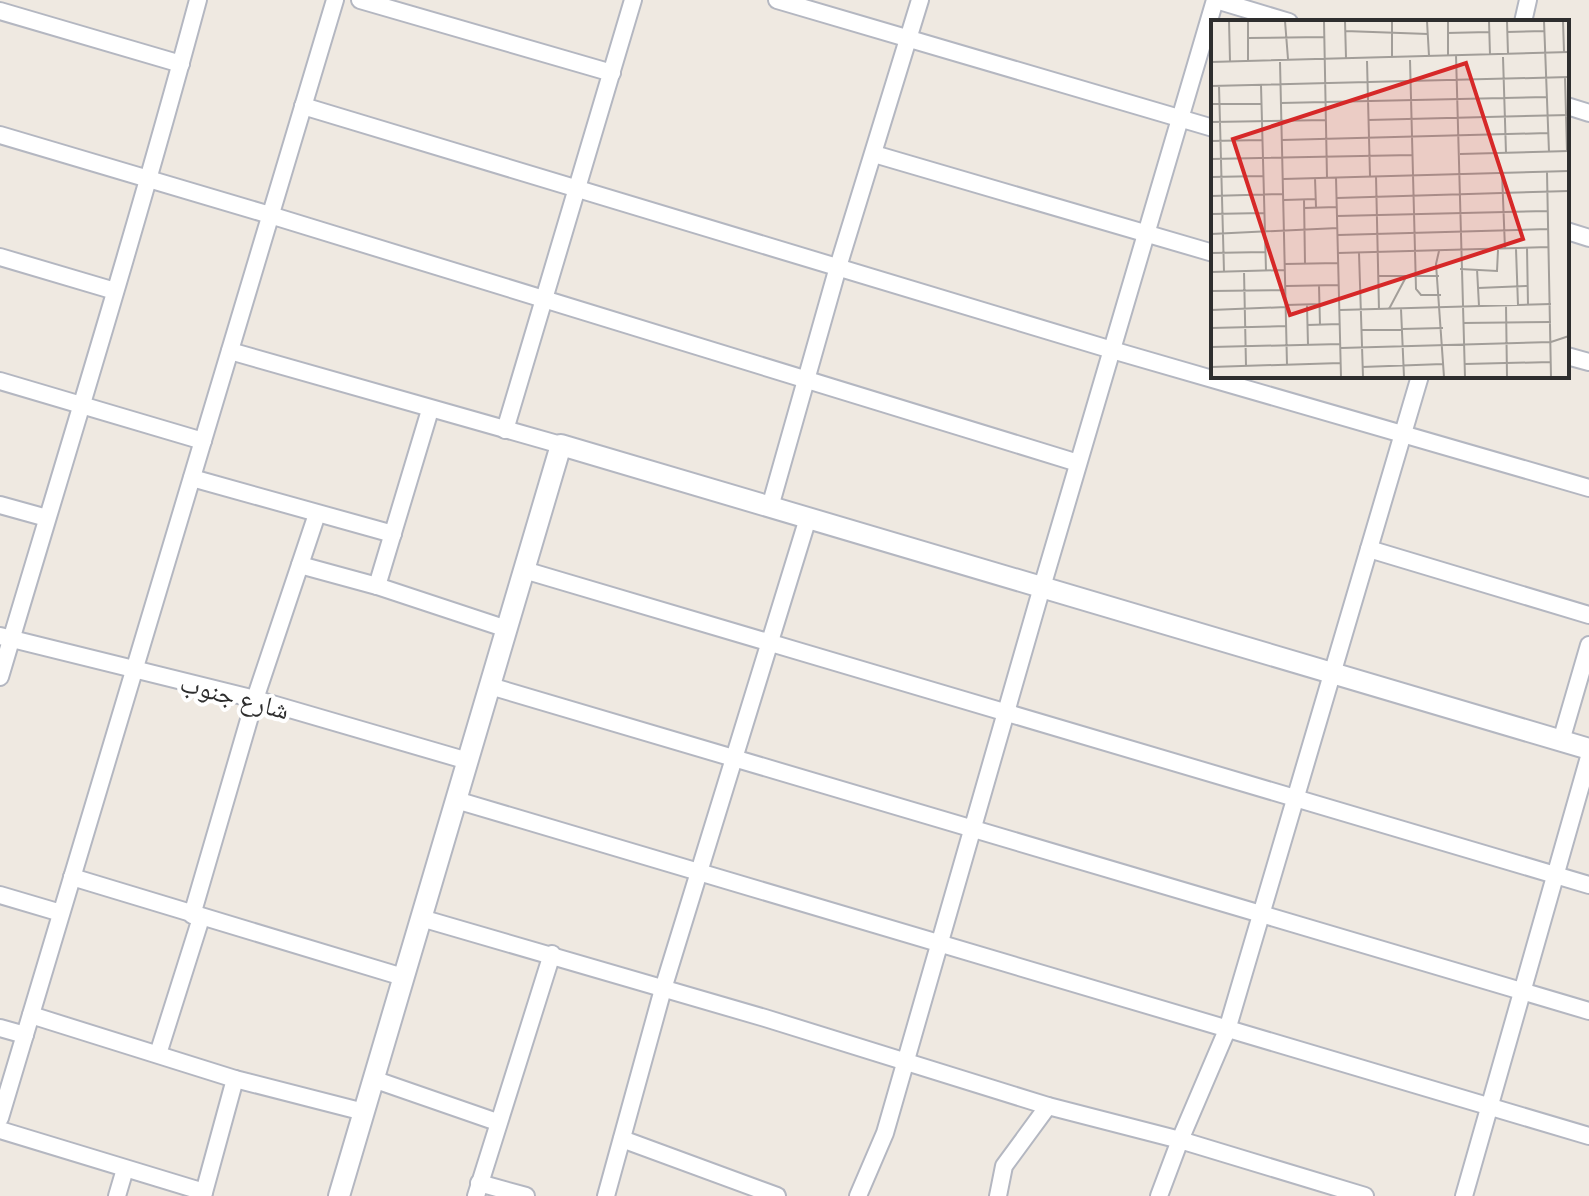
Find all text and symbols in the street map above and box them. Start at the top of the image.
inset map [1211,20,1569,378]
street label: شارع جنوب [177,666,293,726]

